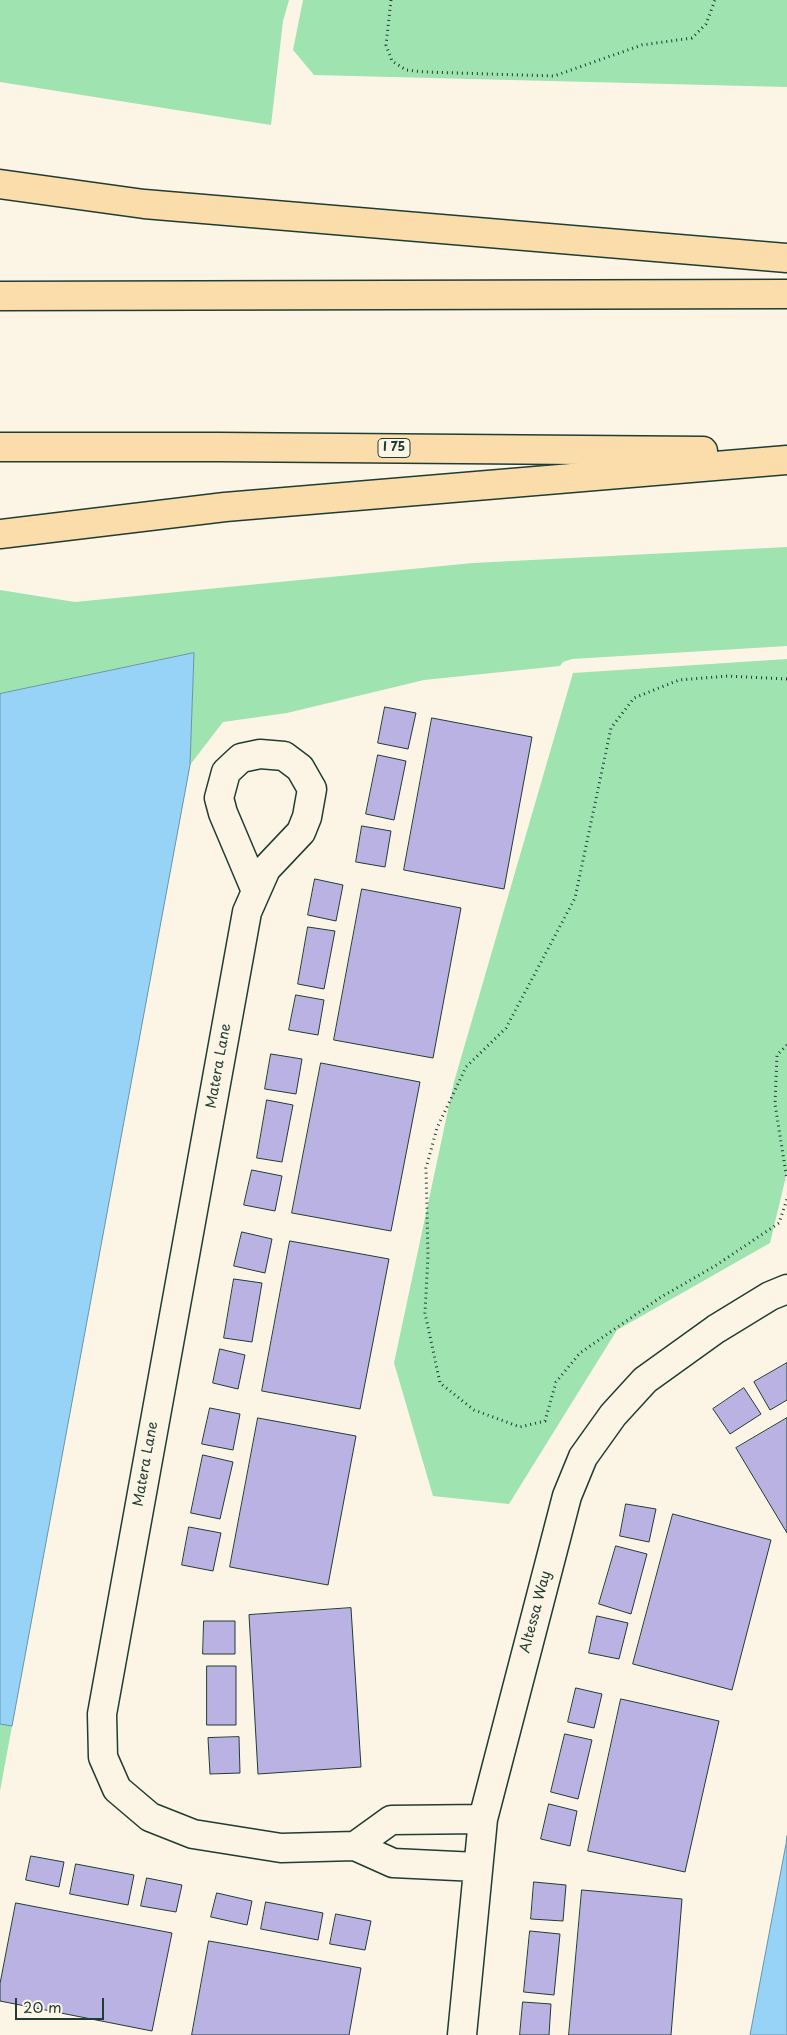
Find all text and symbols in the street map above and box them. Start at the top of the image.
road number: I 75 [378,438,410,458]
street label: Matera Lane [203,1022,235,1110]
street label: Matera Lane [130,1420,162,1508]
street label: Altessa Way [517,1569,555,1655]
scale bar [18,1988,106,2020]
text: 20 m [23,1995,62,2018]

